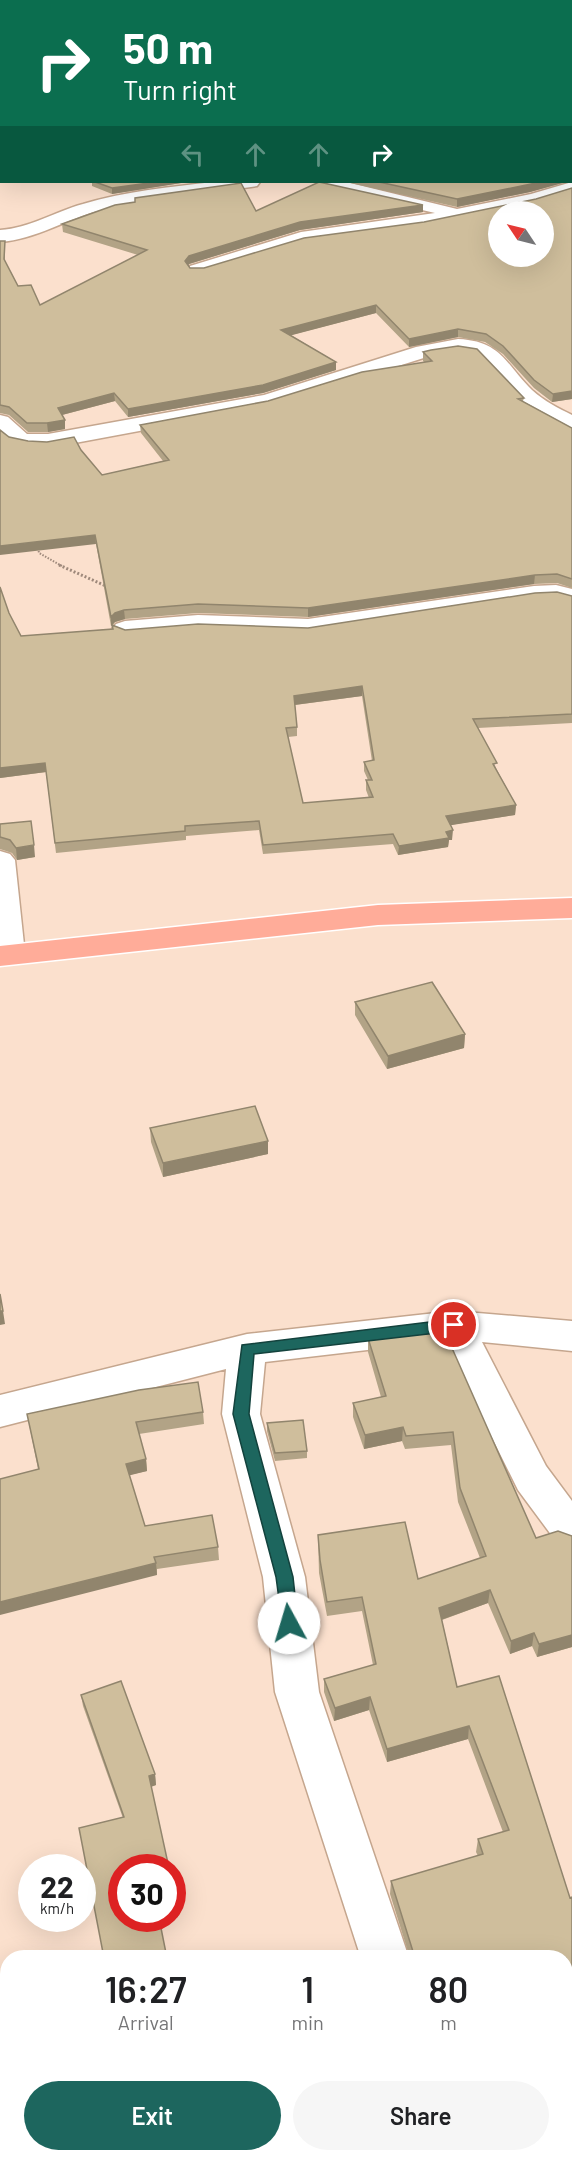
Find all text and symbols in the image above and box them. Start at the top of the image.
text: 50 m [123,22,213,72]
icon: right [24,24,102,102]
text: Turn right [123,73,237,105]
icon: left [176,138,209,171]
icon: ahead [239,138,272,171]
icon: ahead [302,138,335,171]
icon: right [365,138,398,171]
north arrow [488,201,554,267]
map controls [488,201,554,267]
pin [428,1299,479,1350]
icon: arrive [437,1308,470,1341]
position arrow [257,1591,321,1655]
speed limit sign: 30 [108,1854,186,1932]
text: 22 [40,1868,74,1904]
text: km/h [40,1899,74,1917]
text: 16:27 [105,1967,187,2010]
text: 1 [301,1967,314,2010]
text: 80 [429,1967,468,2010]
text: Arrival [118,2010,174,2034]
text: min [291,2010,324,2034]
text: m [440,2010,457,2034]
button: Exit [24,2081,281,2150]
button: Share [293,2081,549,2150]

